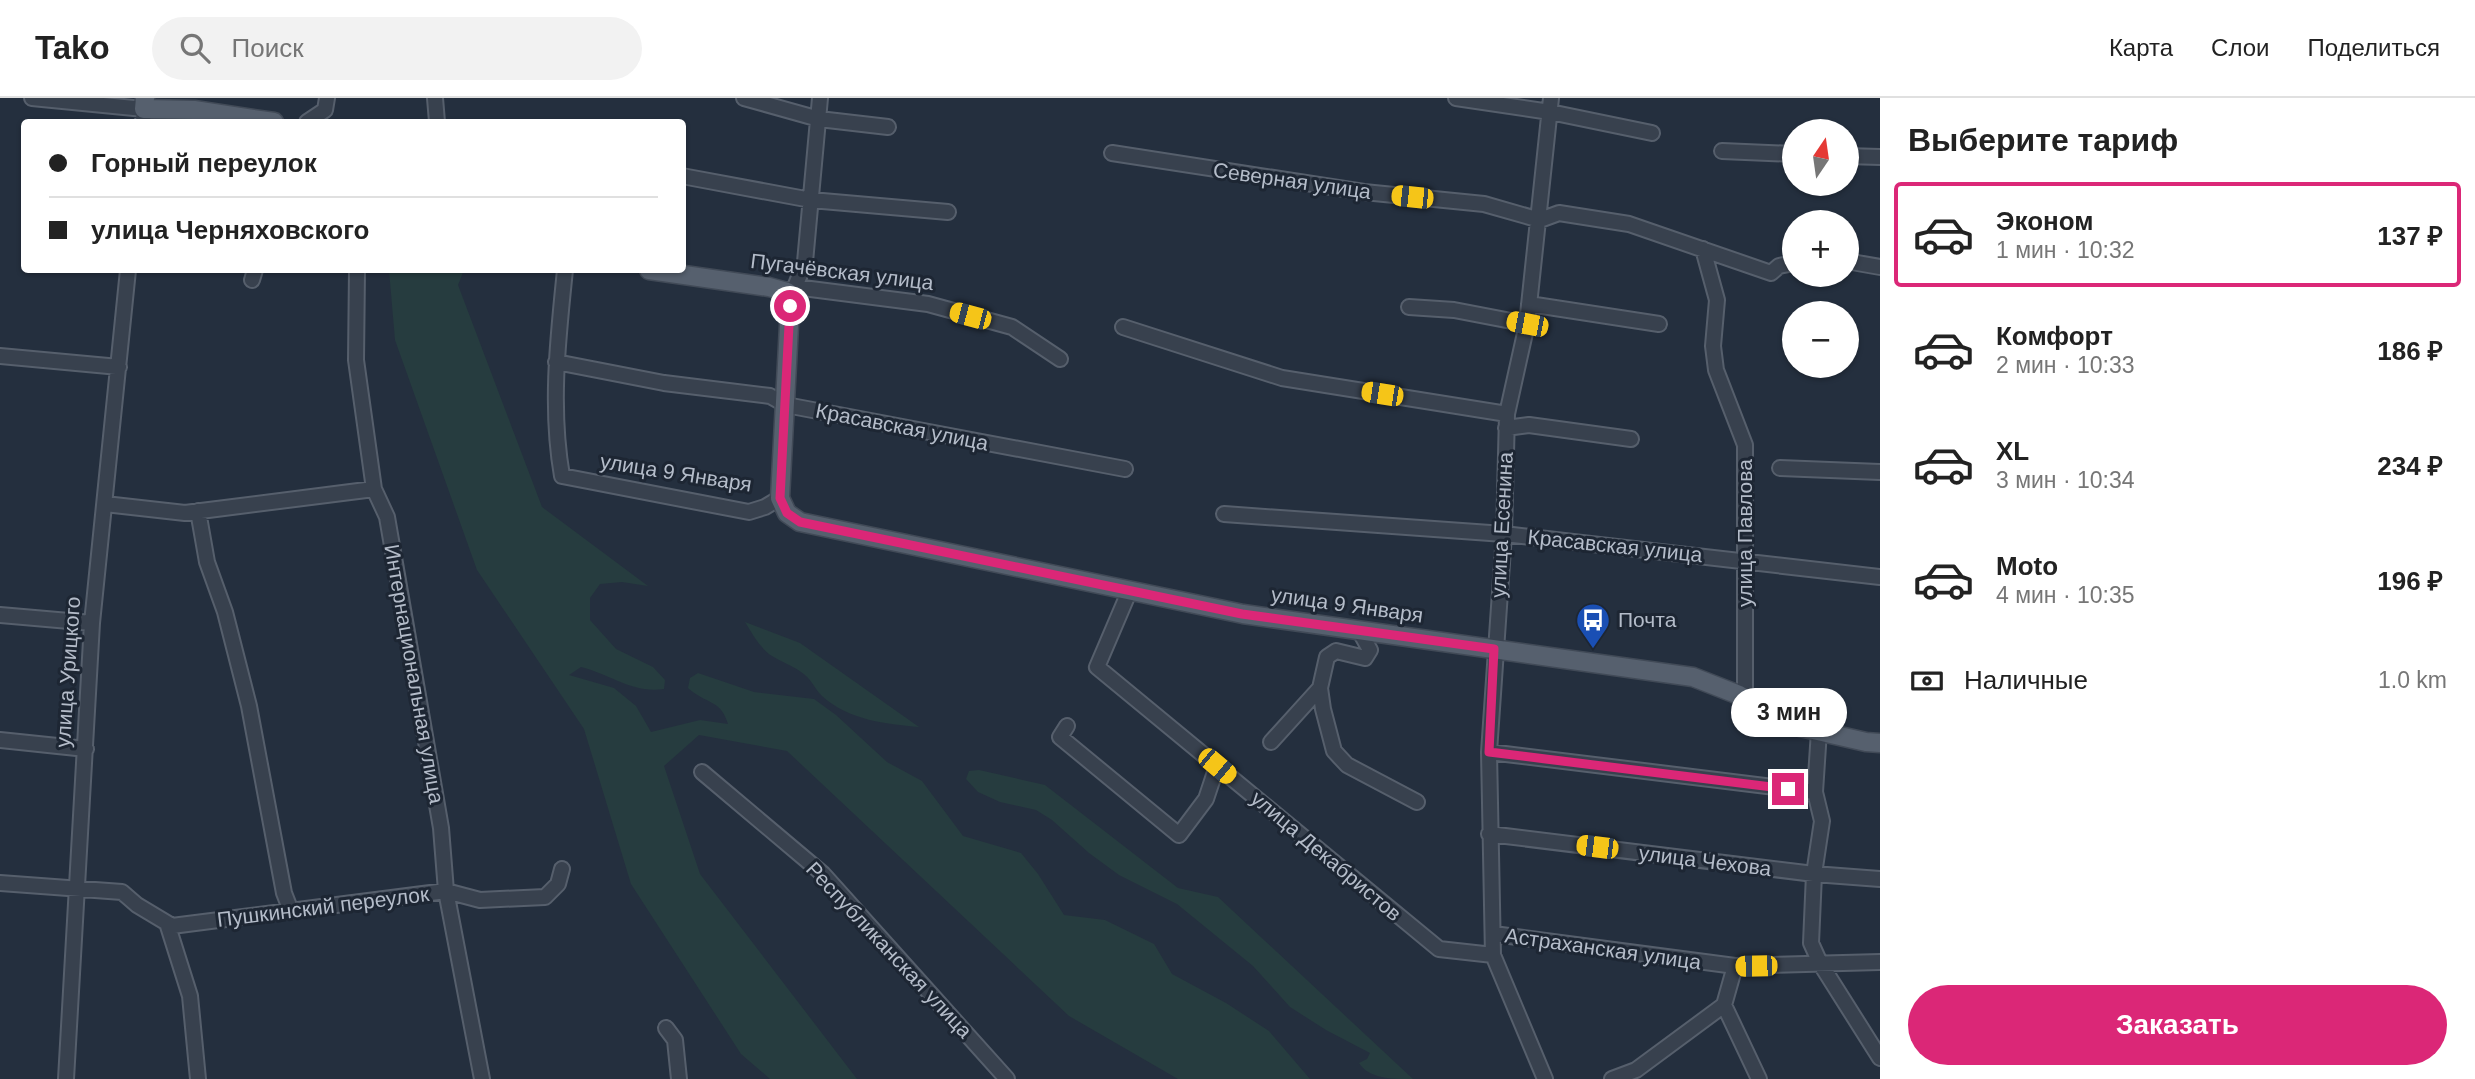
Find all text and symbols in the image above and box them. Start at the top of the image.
search box [152,17,642,80]
text: Tako [35,29,110,66]
icon: search [176,29,214,67]
text: Поиск [232,33,304,63]
text: Карта [2109,34,2173,61]
text: Слои [2211,34,2269,61]
text: Поделиться [2307,34,2440,61]
north arrow [1782,119,1858,196]
map controls [1782,119,1859,378]
text: Выберите тариф [1908,122,2178,158]
text: Горный переулок [91,148,317,178]
street label: Северная улица [1212,158,1373,203]
car [1391,184,1434,210]
icon: car [1912,203,1975,266]
text: Эконом [1996,206,2094,236]
button: + [1782,210,1859,287]
text: улица Черняховского [91,215,370,245]
text: 137 ₽ [2377,221,2443,251]
text: 1 мин · 10:32 [1996,237,2135,263]
street label: Пугачёвская улица [749,249,935,294]
route start [774,290,806,322]
car [947,300,994,332]
button: − [1782,301,1859,378]
car [1505,310,1550,338]
icon: car [1912,318,1975,381]
text: Комфорт [1996,321,2113,351]
text: 186 ₽ [2377,336,2443,366]
text: 2 мин · 10:33 [1996,352,2135,378]
car [1360,380,1405,408]
street label: Красавская улица [814,398,991,455]
icon: car [1912,433,1975,496]
text: XL [1996,436,2029,466]
street label: улица 9 Января [599,449,754,496]
street label: улица Есенина [1486,451,1517,599]
text: 234 ₽ [2377,451,2443,481]
street label: улица Павлова [1733,459,1756,607]
text: 3 мин · 10:34 [1996,467,2135,493]
street label: Красавская улица [1527,525,1704,566]
street label: Интернациональная улица [380,542,449,806]
icon: car [1912,548,1975,611]
text: Moto [1996,551,2058,581]
text: 196 ₽ [2377,566,2443,596]
street label: улица 9 Января [1270,582,1425,627]
text: 4 мин · 10:35 [1996,582,2135,608]
street label: улица Урицкого [51,596,84,748]
bus stop icon: Почта [1574,601,1612,650]
place label: Почта [1618,608,1677,631]
icon: cash [1908,662,1946,700]
text: Наличные [1964,665,2088,695]
text: 1.0 km [2378,667,2447,693]
callout: 3 мин [1730,688,1846,736]
text: 3 мин [1757,699,1821,725]
car [1195,744,1240,788]
route end [1772,773,1804,805]
street label: улица Декабристов [1247,786,1406,925]
car [1575,834,1620,860]
street label: улица Чехова [1637,841,1773,880]
street label: Республиканская улица [802,857,977,1043]
street label: Пушкинский переулок [216,882,431,931]
street label: Астраханская улица [1504,923,1703,974]
car [1735,955,1778,977]
button: Заказать [1908,985,2447,1065]

